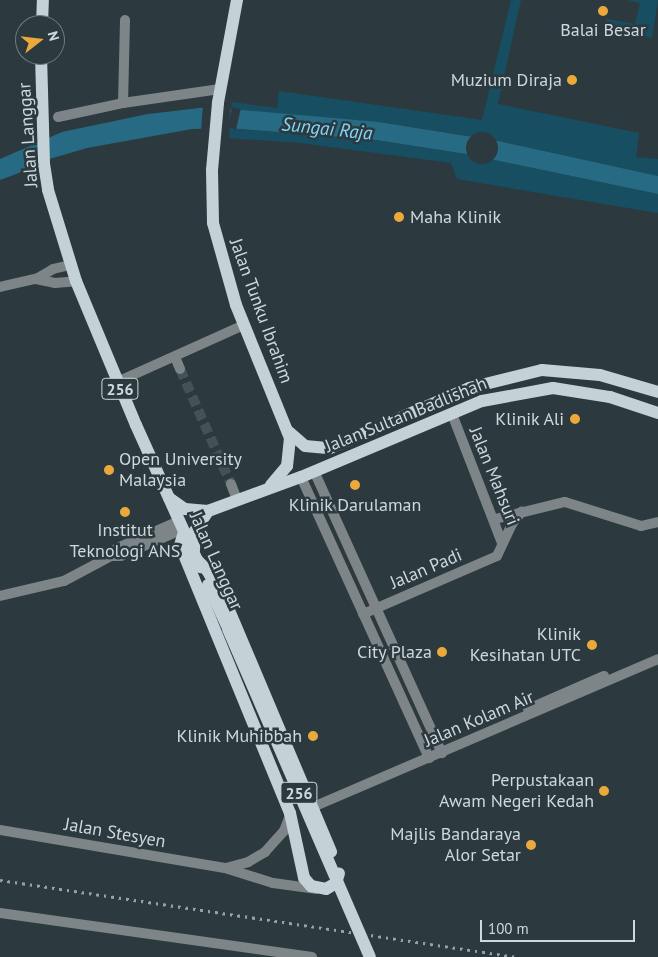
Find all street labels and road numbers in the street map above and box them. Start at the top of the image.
street label: Jalan Langgar [14,82,42,188]
street label: Jalan Tunku Ibrahim [225,235,297,387]
street label: Jalan Sultan Badlishah [322,373,490,457]
road number: 256 [101,376,139,402]
street label: Jalan Mahsuri [464,424,524,528]
street label: Jalan Langgar [185,509,247,613]
street label: Jalan Padi [387,544,465,594]
street label: Jalan Kolam Air [421,686,537,752]
road number: 256 [280,780,318,806]
street label: Jalan Stesyen [63,813,167,853]

